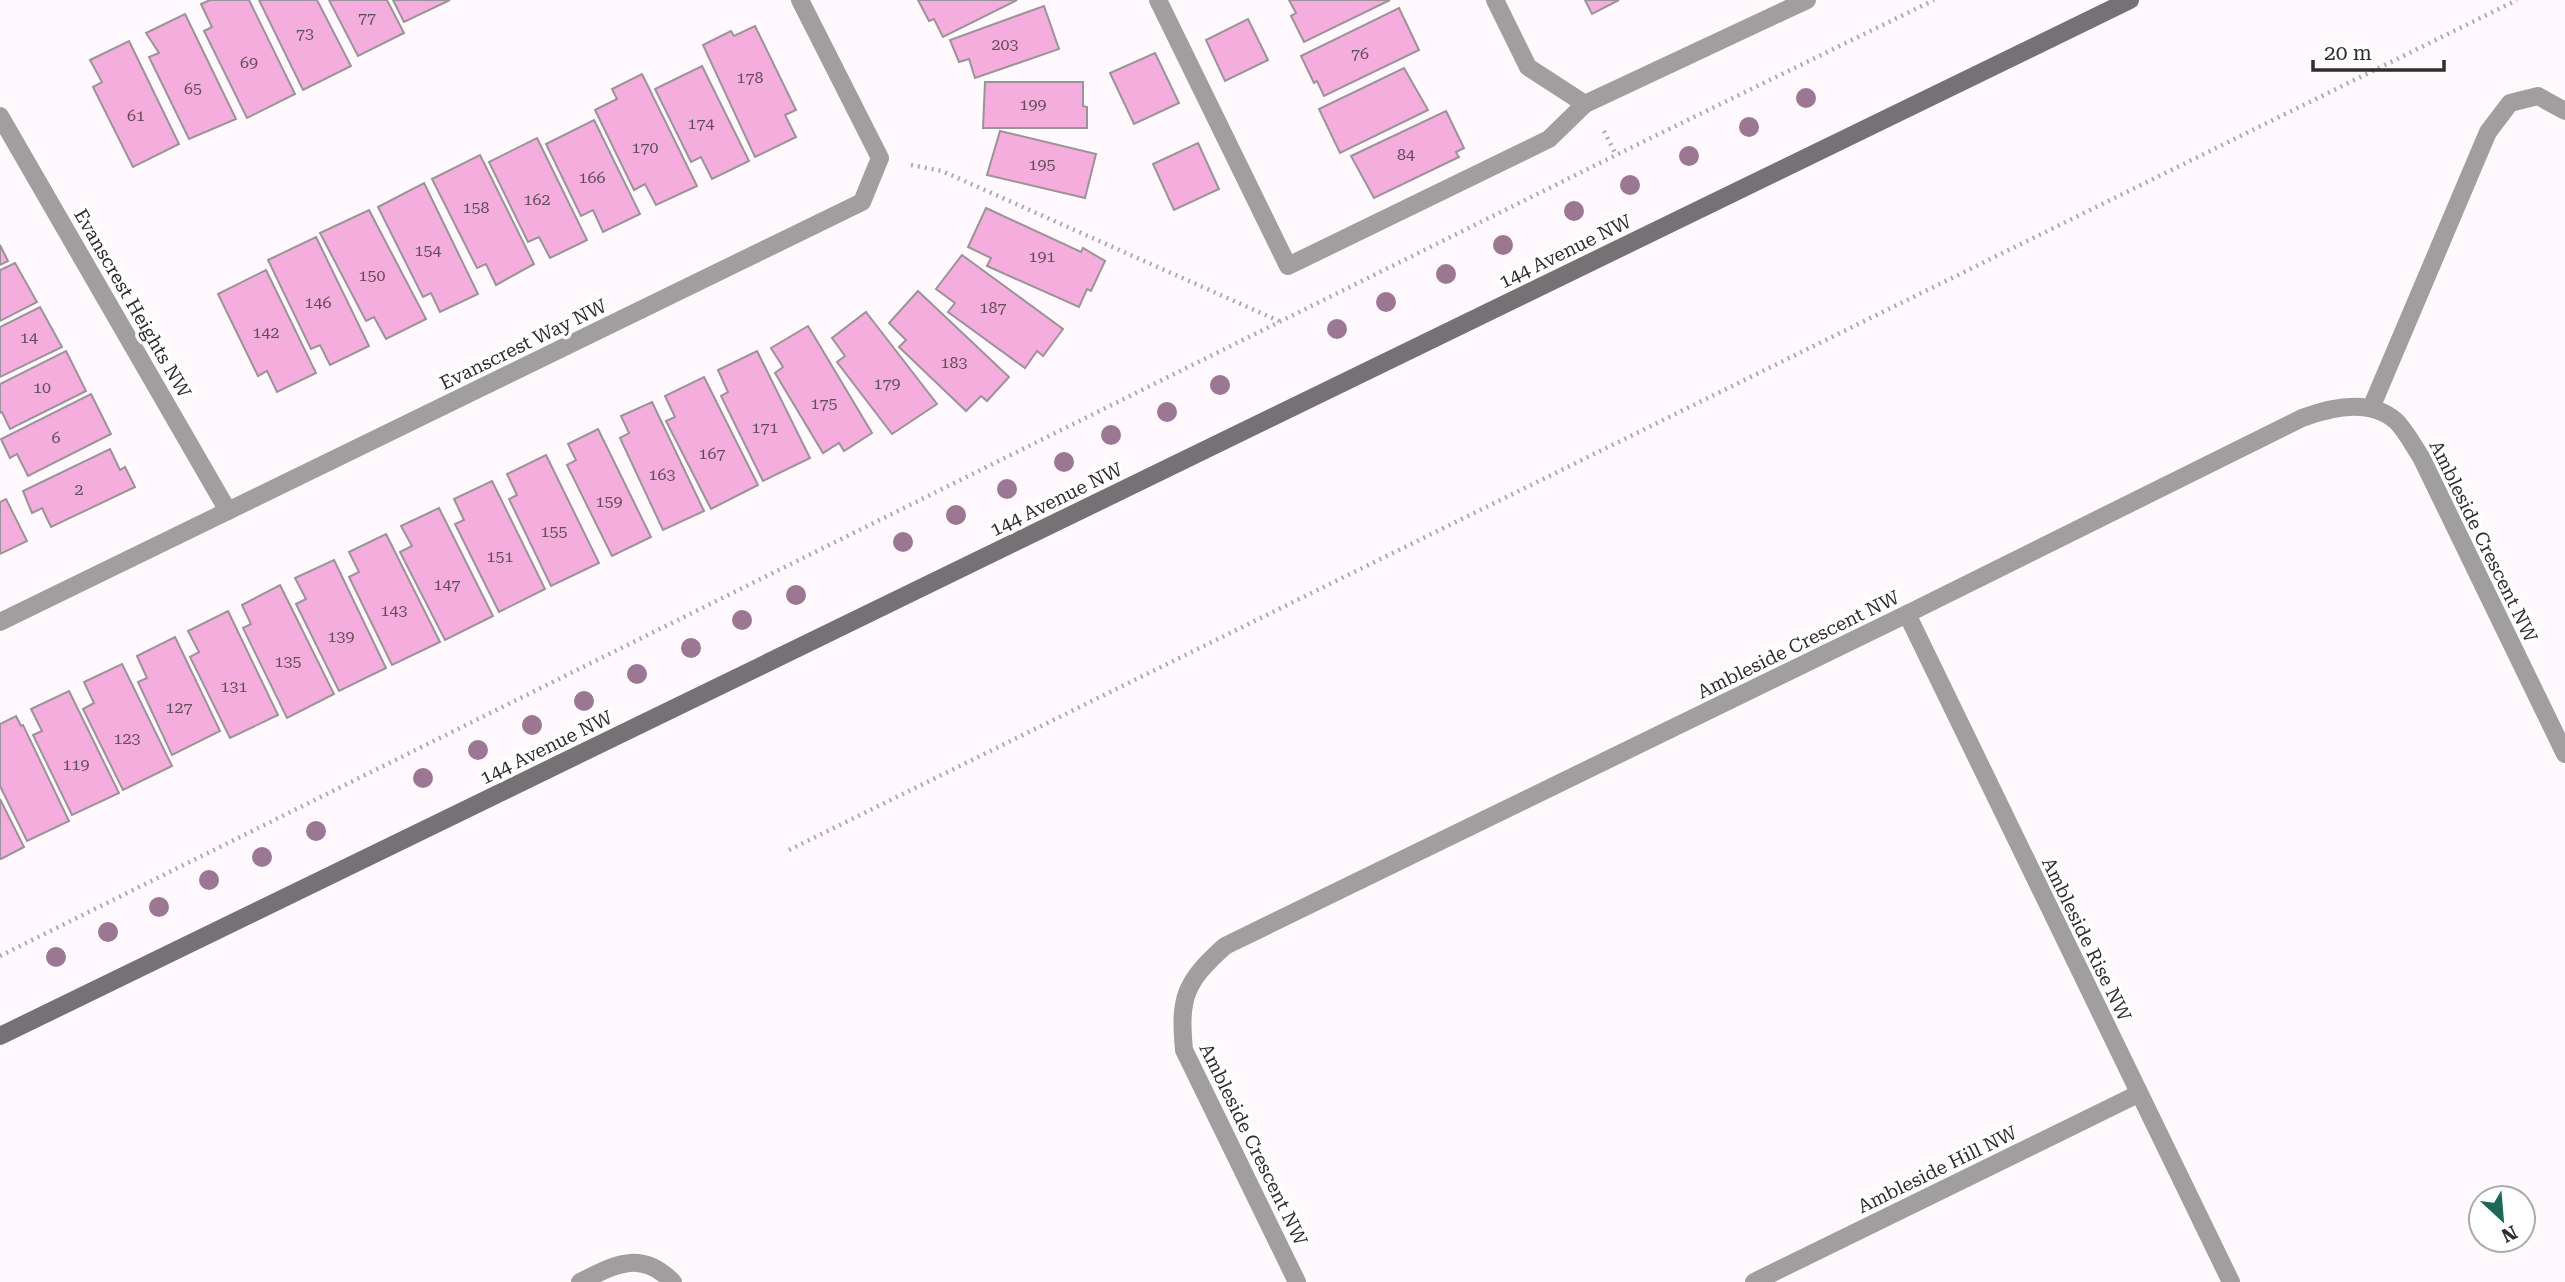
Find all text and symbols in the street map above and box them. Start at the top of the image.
house number: 77 [358,8,376,27]
house number: 73 [296,24,314,43]
scale bar [2313,28,2444,72]
house number: 203 [992,35,1018,54]
text: 20 m [2324,41,2372,65]
house number: 76 [1351,44,1369,63]
house number: 69 [240,53,258,72]
house number: 178 [737,68,763,87]
house number: 65 [184,79,202,98]
house number: 199 [1020,95,1046,114]
house number: 61 [127,106,145,125]
house number: 174 [688,114,714,133]
house number: 170 [632,138,658,157]
house number: 84 [1397,145,1415,164]
house number: 195 [1029,155,1055,174]
house number: 166 [579,168,605,187]
house number: 162 [524,190,550,209]
house number: 158 [463,198,489,217]
street label: Evanscrest Heights NW [69,205,196,402]
street label: 144 Avenue NW [1495,209,1636,293]
house number: 154 [415,241,441,260]
house number: 191 [1029,247,1055,266]
house number: 150 [359,266,385,285]
house number: 146 [305,293,331,312]
street label: Evanscrest Way NW [436,294,611,395]
house number: 187 [980,298,1006,317]
house number: 142 [253,323,279,342]
house number: 14 [20,328,38,347]
house number: 183 [941,353,967,372]
house number: 179 [874,374,900,393]
house number: 10 [33,378,51,397]
house number: 175 [811,394,837,413]
house number: 171 [752,418,778,437]
house number: 6 [52,428,61,447]
street label: Ambleside Crescent NW [2425,437,2543,647]
house number: 167 [699,444,725,463]
street label: 144 Avenue NW [986,457,1127,541]
house number: 163 [649,465,675,484]
house number: 2 [75,480,84,499]
house number: 159 [596,492,622,511]
house number: 155 [541,522,567,541]
house number: 151 [487,547,513,566]
house number: 147 [434,575,460,594]
street label: Ambleside Crescent NW [1694,585,1904,703]
house number: 143 [381,601,407,620]
house number: 139 [328,627,354,646]
house number: 135 [275,652,301,671]
house number: 131 [221,677,247,696]
house number: 127 [166,698,192,717]
street label: 144 Avenue NW [476,705,617,789]
house number: 123 [114,729,140,748]
house number: 119 [63,755,89,774]
street label: Ambleside Rise NW [2037,854,2137,1026]
street label: Ambleside Crescent NW [1195,1040,1313,1250]
street label: Ambleside Hill NW [1854,1121,2021,1218]
north arrow [2467,1184,2537,1254]
text: N [2497,1220,2521,1248]

